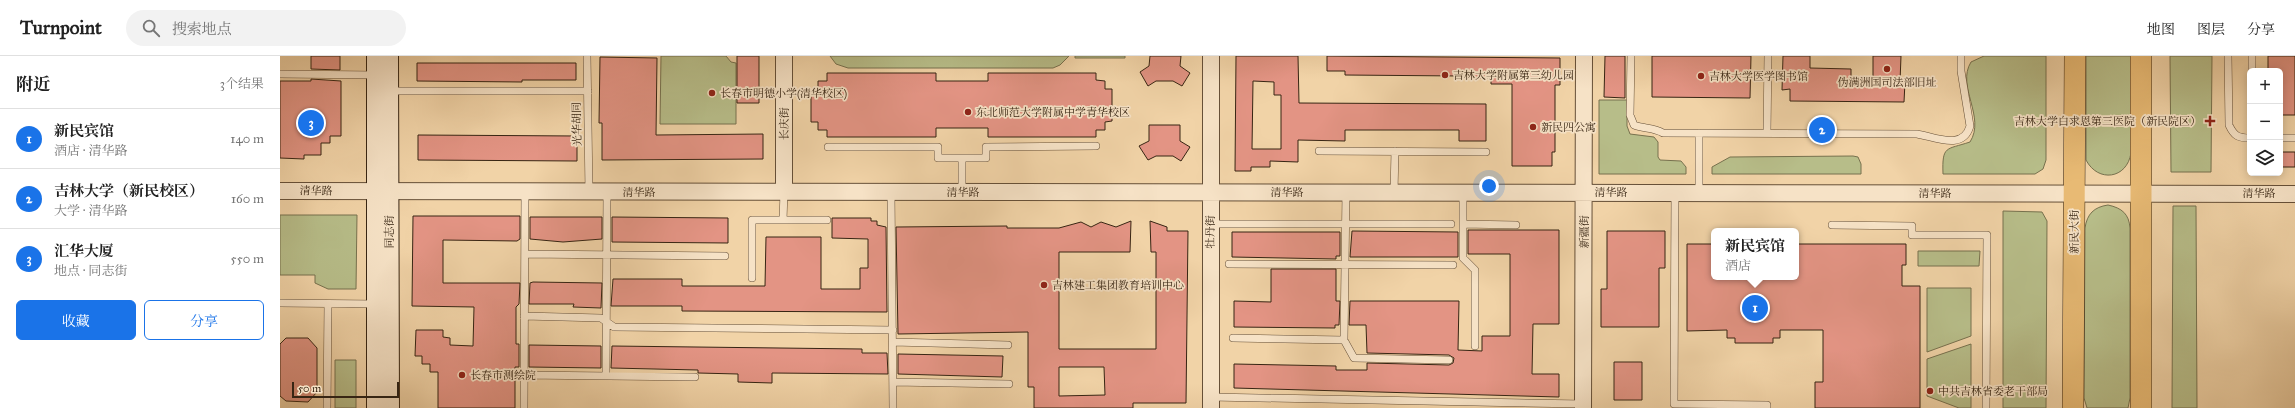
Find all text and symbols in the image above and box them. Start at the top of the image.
search box [126,10,406,46]
text: Turnpoint [20,16,102,39]
icon: search [140,17,162,39]
text: 搜索地点 [172,20,232,38]
text: 地图 [2147,21,2175,38]
text: 图层 [2197,21,2225,38]
text: 分享 [2247,21,2275,38]
marker: 伪满洲国司法部旧址 [1882,64,1892,74]
map controls [2247,68,2283,176]
button: + [2247,68,2283,104]
place label: 吉林大学附属第三幼儿园 [1453,69,1574,82]
marker: 吉林大学附属第三幼儿园 [1440,70,1450,80]
place label: 吉林大学医学图书馆 [1709,70,1808,83]
marker: 吉林大学医学图书馆 [1696,71,1706,81]
text: 附近 [16,74,50,95]
text: 3个结果 [220,76,264,92]
place label: 伪满洲国司法部旧址 [1838,76,1937,89]
place label: 长春市明德小学(清华校区) [720,87,847,100]
marker: 长春市明德小学(清华校区) [707,88,717,98]
street label: 光华胡同 [570,102,584,146]
button: − [2247,104,2283,140]
place label: 东北师范大学附属中学青华校区 [976,106,1130,119]
marker: 东北师范大学附属中学青华校区 [963,107,973,117]
pin: 3 [298,108,324,138]
street label: 长庆街 [778,108,791,141]
pin: 2 [1809,115,1835,145]
place label: 吉林大学白求恩第三医院（新民院区） [2014,115,2201,128]
marker: 吉林大学白求恩第三医院（新民院区） [2204,115,2216,127]
place label: 新民四公寓 [1541,121,1596,134]
text: 新民宾馆 [54,122,114,140]
marker: 新民四公寓 [1528,122,1538,132]
text: 1 [26,131,32,147]
text: 140 m [230,131,264,147]
button: layers [2247,140,2283,176]
text: 酒店 · 清华路 [54,143,127,159]
your location [1479,176,1499,196]
text: 吉林大学（新民校区） [54,182,204,200]
street label: 清华路 [299,184,333,198]
street label: 清华路 [623,186,656,199]
street label: 清华路 [947,186,980,199]
street label: 清华路 [1271,186,1304,199]
street label: 清华路 [1595,186,1628,199]
street label: 清华路 [1919,187,1952,200]
street label: 清华路 [2243,187,2276,200]
text: 2 [26,191,32,207]
text: 160 m [231,191,264,207]
text: 大学 · 清华路 [54,203,127,219]
street label: 新民大街 [2068,210,2081,254]
street label: 同志街 [383,216,396,249]
street label: 牡丹街 [1204,216,1217,249]
street label: 新疆街 [1578,216,1591,249]
popup [1711,228,1799,280]
text: 新民宾馆 [1725,237,1785,255]
text: 汇华大厦 [54,242,114,260]
text: 3 [26,251,32,267]
text: 550 m [231,251,264,267]
text: 酒店 [1725,258,1751,274]
text: 地点 · 同志街 [54,263,127,279]
place label: 吉林建工集团教育培训中心 [1052,279,1184,292]
marker: 吉林建工集团教育培训中心 [1039,280,1049,290]
pin: 1 [1742,293,1768,323]
button: 收藏 [16,300,136,340]
button: 分享 [144,300,264,340]
place label: 长春市测绘院 [470,369,536,382]
marker: 长春市测绘院 [457,370,467,380]
scale bar [292,380,399,399]
text: 50 m [298,382,321,395]
place label: 中共吉林省委老干部局 [1938,385,2048,398]
marker: 中共吉林省委老干部局 [1925,386,1935,396]

